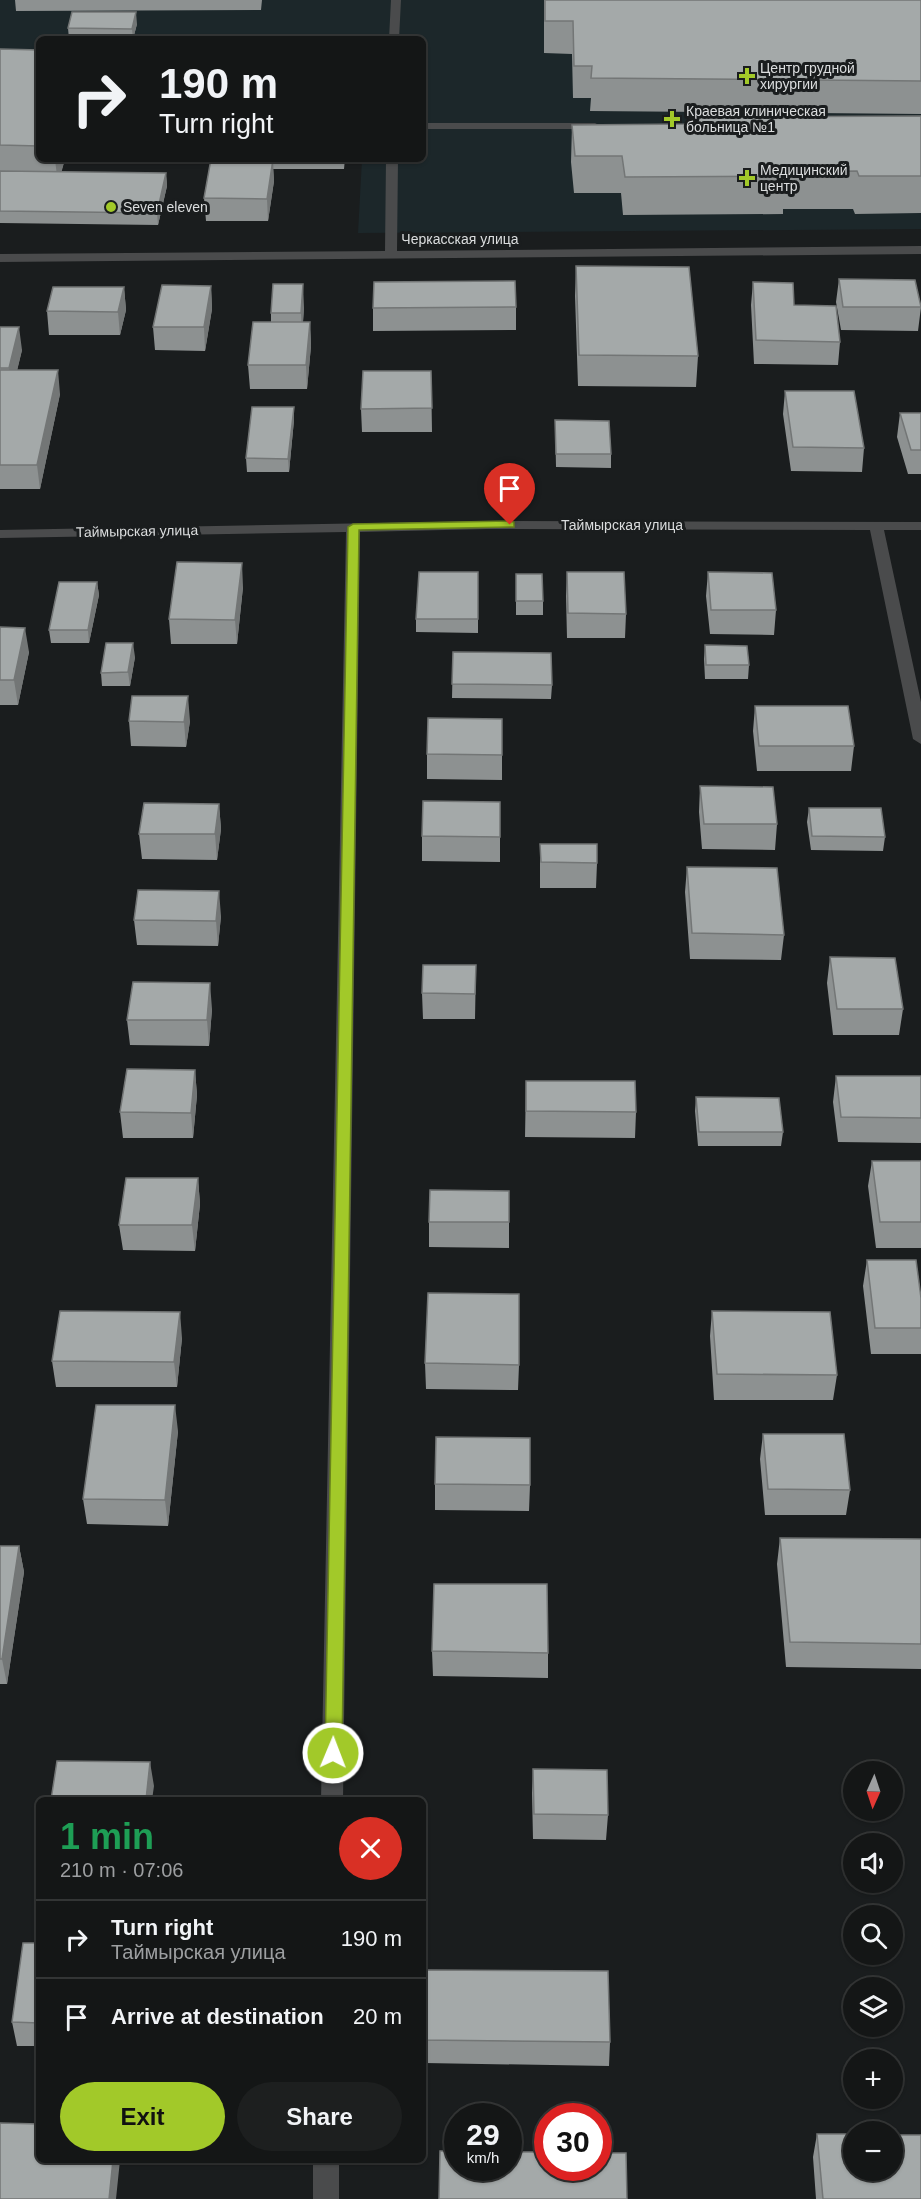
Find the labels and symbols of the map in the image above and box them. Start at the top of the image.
place label: Центр грудной хирургии [760,60,855,92]
marker: Центр грудной хирургии [738,67,756,85]
place label: Краевая клиническая больница №1 [686,103,826,135]
marker: Краевая клиническая больница №1 [663,110,681,128]
place label: Медицинский центр [760,162,848,194]
marker: Медицинский центр [738,169,756,187]
place label: Seven eleven [123,199,208,215]
marker: Seven eleven [104,200,118,214]
street label: Черкасская улица [401,231,519,247]
pin [484,463,535,525]
street label: Таймырская улица [561,517,683,533]
street label: Таймырская улица [76,522,198,540]
position arrow [301,1721,365,1785]
north arrow [843,1761,903,1821]
speed limit sign: 30 [534,2103,612,2181]

